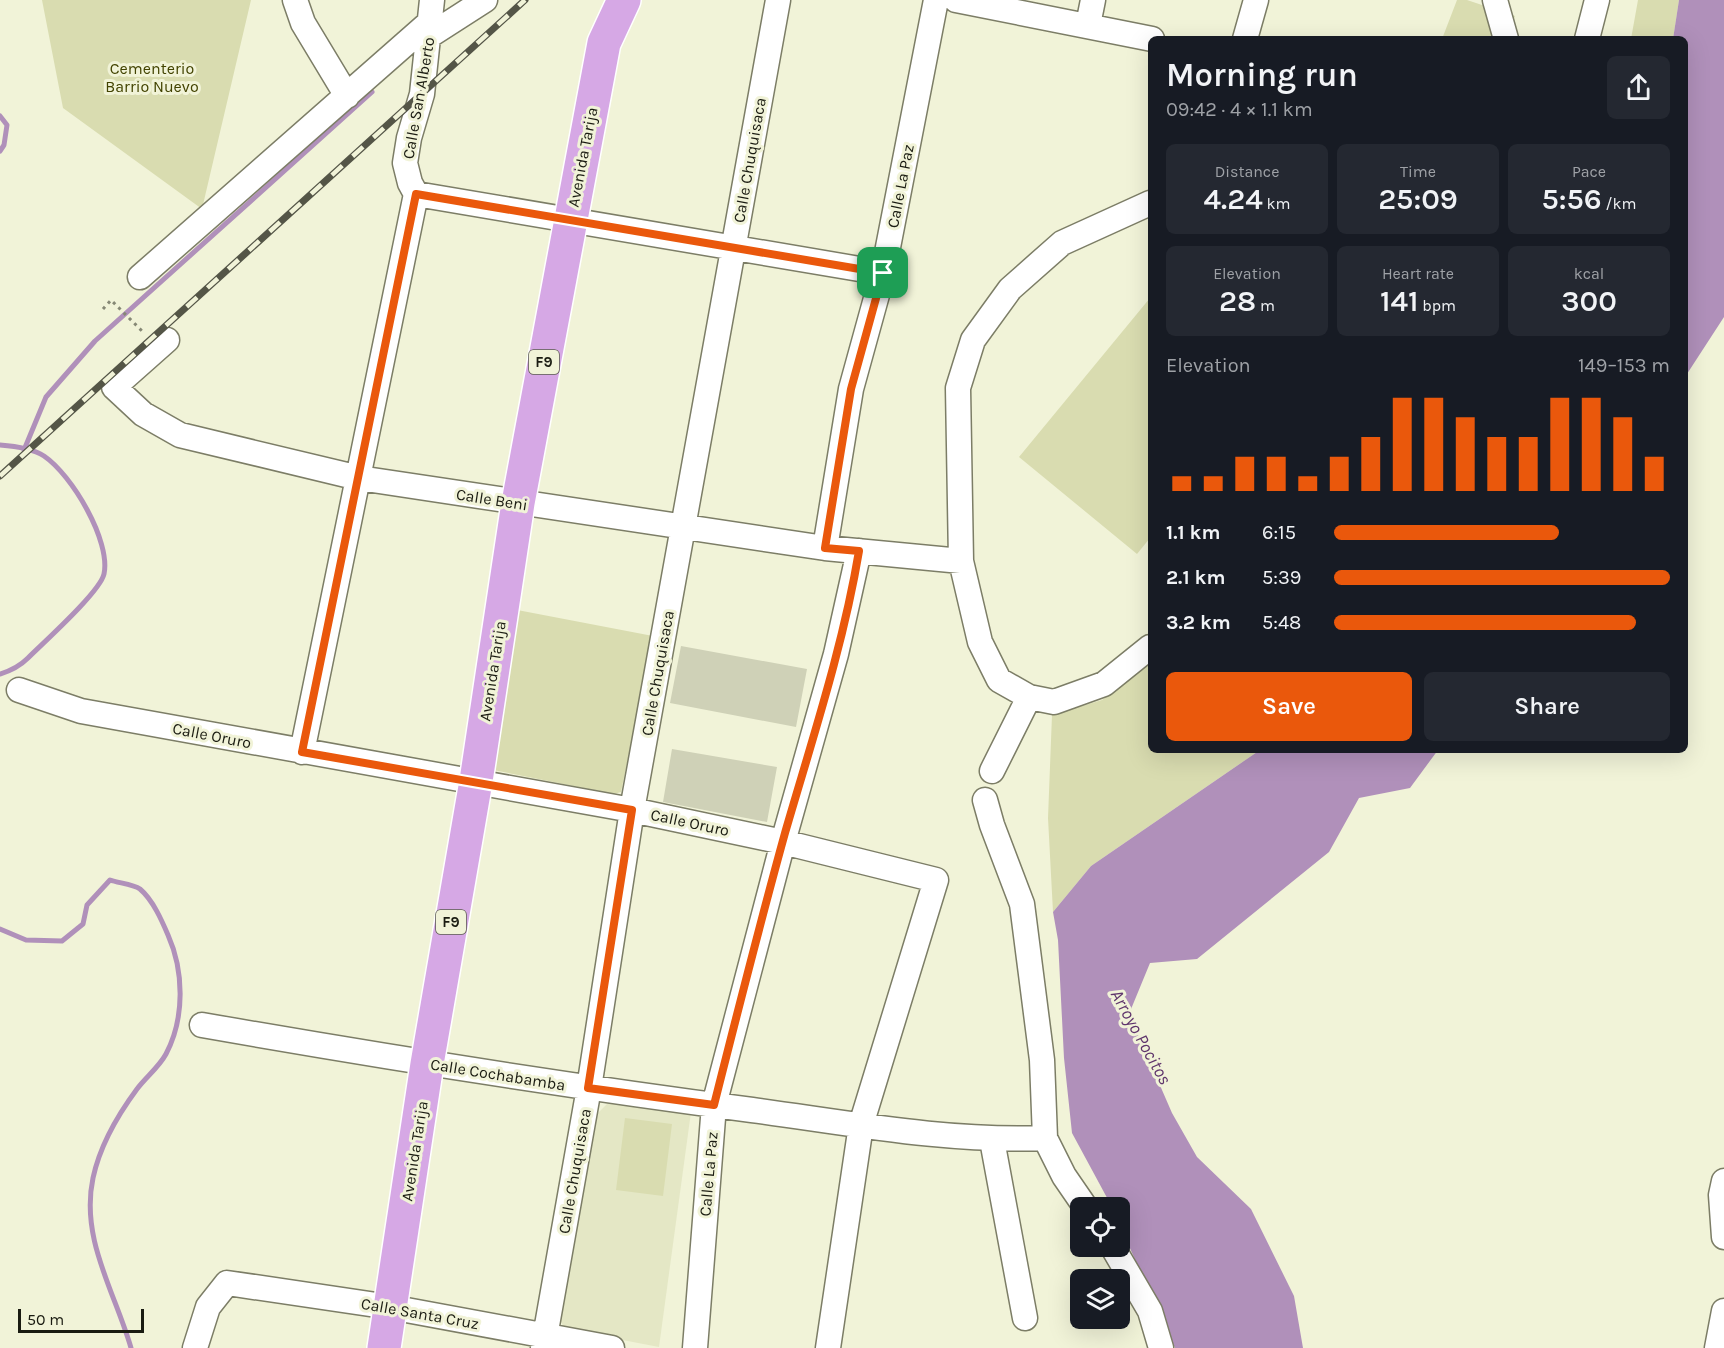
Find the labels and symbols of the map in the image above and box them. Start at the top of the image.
street label: Calle San Alberto [398,36,439,161]
park label: Cementerio Barrio Nuevo [105,59,199,96]
street label: Calle Chuquisaca [729,96,770,224]
street label: Avenida Tarija [563,106,601,209]
street label: Calle La Paz [883,143,918,230]
pin [857,247,908,298]
road number: F9 [529,350,559,374]
street label: Calle Beni [455,484,529,515]
street label: Calle Chuquisaca [637,609,678,737]
street label: Avenida Tarija [475,620,510,723]
street label: Calle Oruro [171,719,253,752]
street label: Calle Oruro [649,805,731,840]
road number: F9 [436,910,466,934]
water label: Arroyo Pocitos [1106,986,1176,1088]
street label: Calle Cochabamba [429,1054,567,1095]
street label: Avenida Tarija [397,1100,432,1203]
street label: Calle Chuquisaca [554,1107,595,1235]
street label: Calle La Paz [695,1131,722,1217]
street label: Calle Santa Cruz [360,1294,480,1333]
scale bar [18,1306,144,1334]

